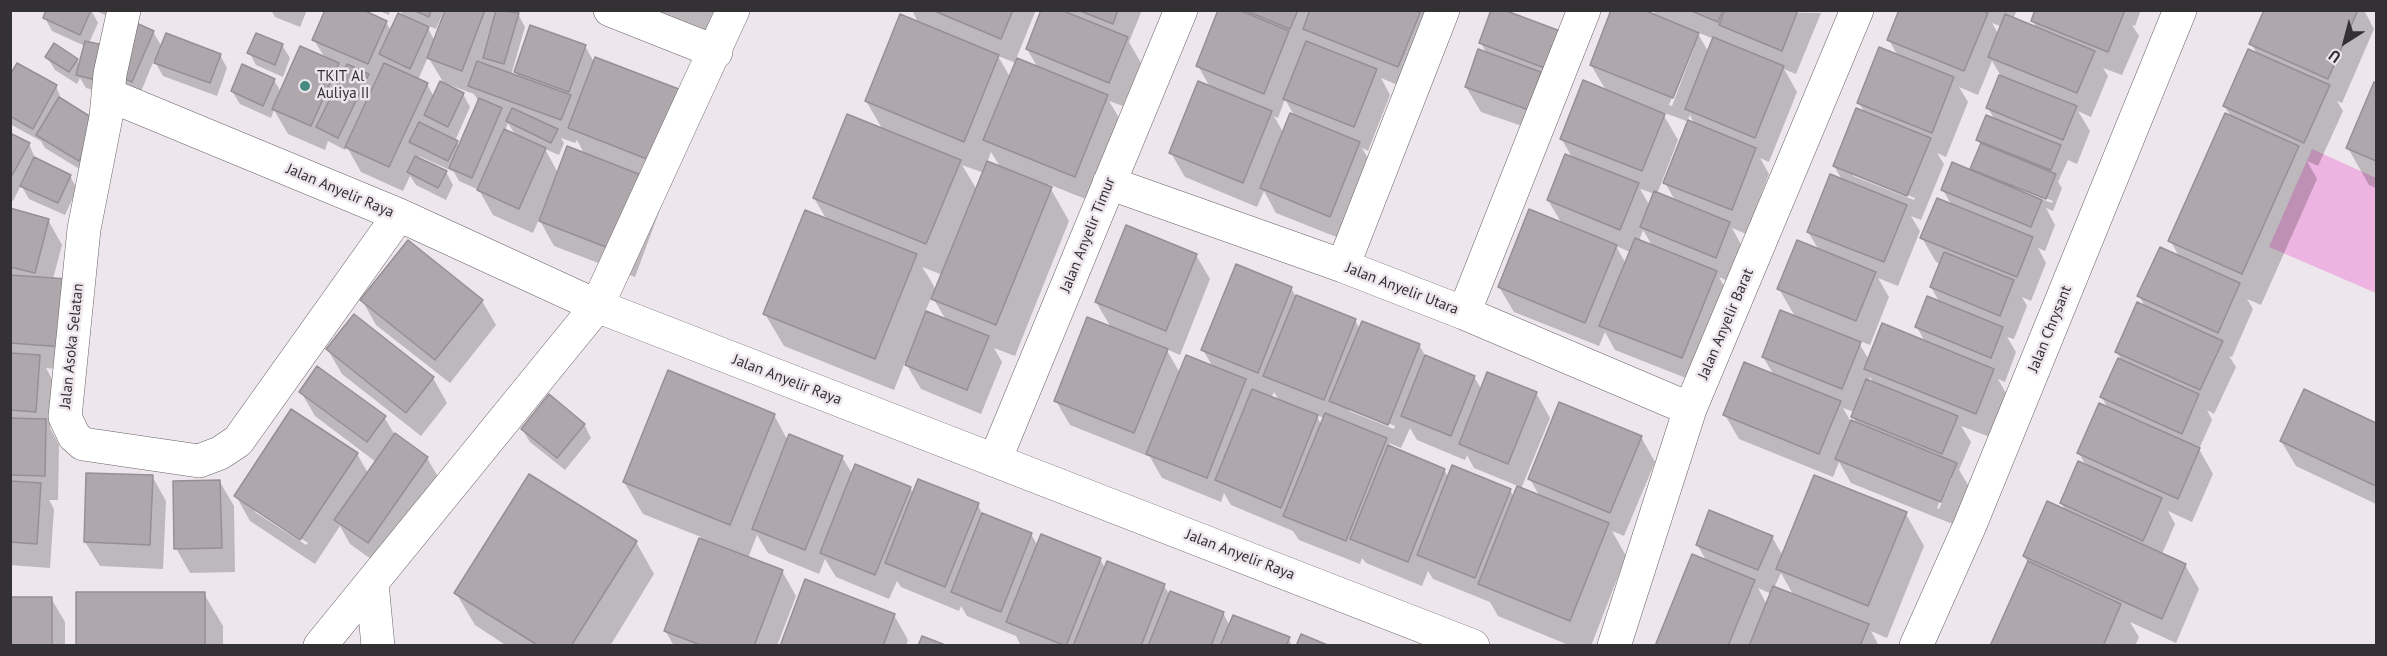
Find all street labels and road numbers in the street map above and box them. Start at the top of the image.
street label: Jalan Anyelir Raya [283,160,397,222]
street label: Jalan Anyelir Timur [1057,175,1119,295]
street label: Jalan Anyelir Utara [1343,259,1461,319]
street label: Jalan Anyelir Barat [1695,266,1757,382]
street label: Jalan Asoka Selatan [56,283,88,409]
street label: Jalan Chrysant [2024,283,2076,375]
street label: Jalan Anyelir Raya [730,351,844,409]
street label: Jalan Anyelir Raya [1183,526,1297,584]

